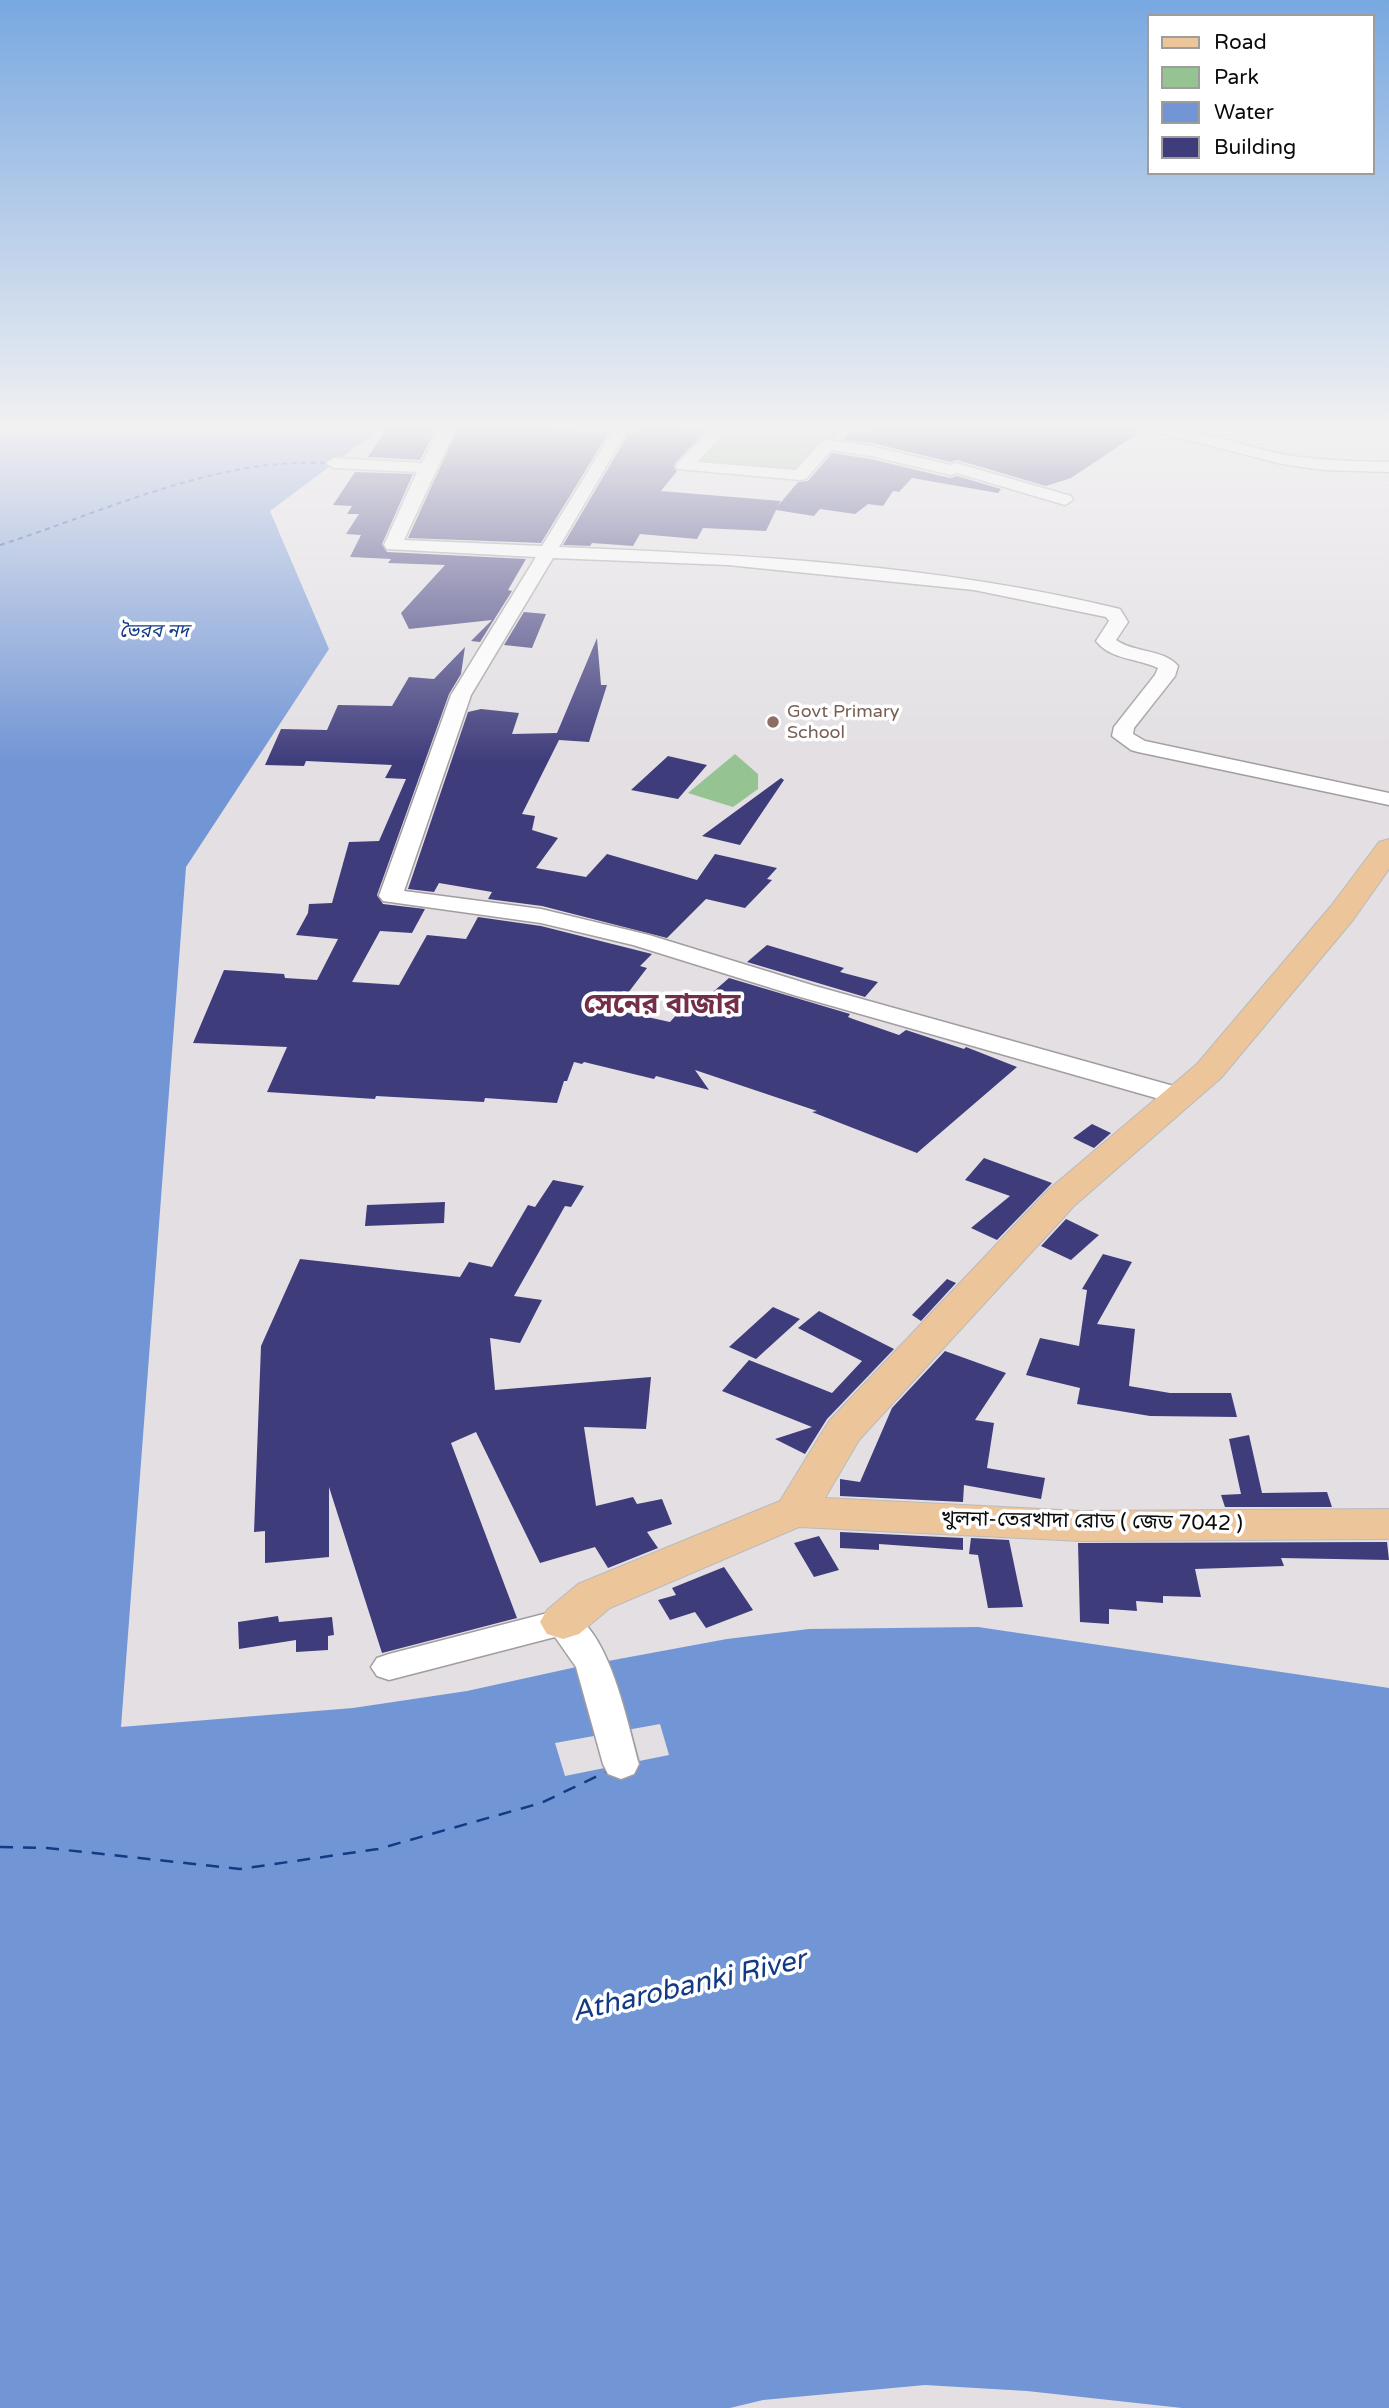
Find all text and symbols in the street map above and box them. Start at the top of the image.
legend [1148,14,1375,175]
text: Road [1214,30,1267,55]
text: Park [1214,65,1259,90]
text: Water [1214,100,1274,125]
text: Building [1214,135,1296,160]
water label: ভৈরব নদ [119,621,189,643]
place label: Govt Primary School [787,701,899,744]
marker: Govt Primary School [765,714,781,730]
district label: সেনের বাজার [584,989,740,1023]
street label: খুলনা-তেরখাদা রোড ( জেড 7042 ) [941,1507,1243,1537]
water label: Atharobanki River [569,1944,809,2030]

